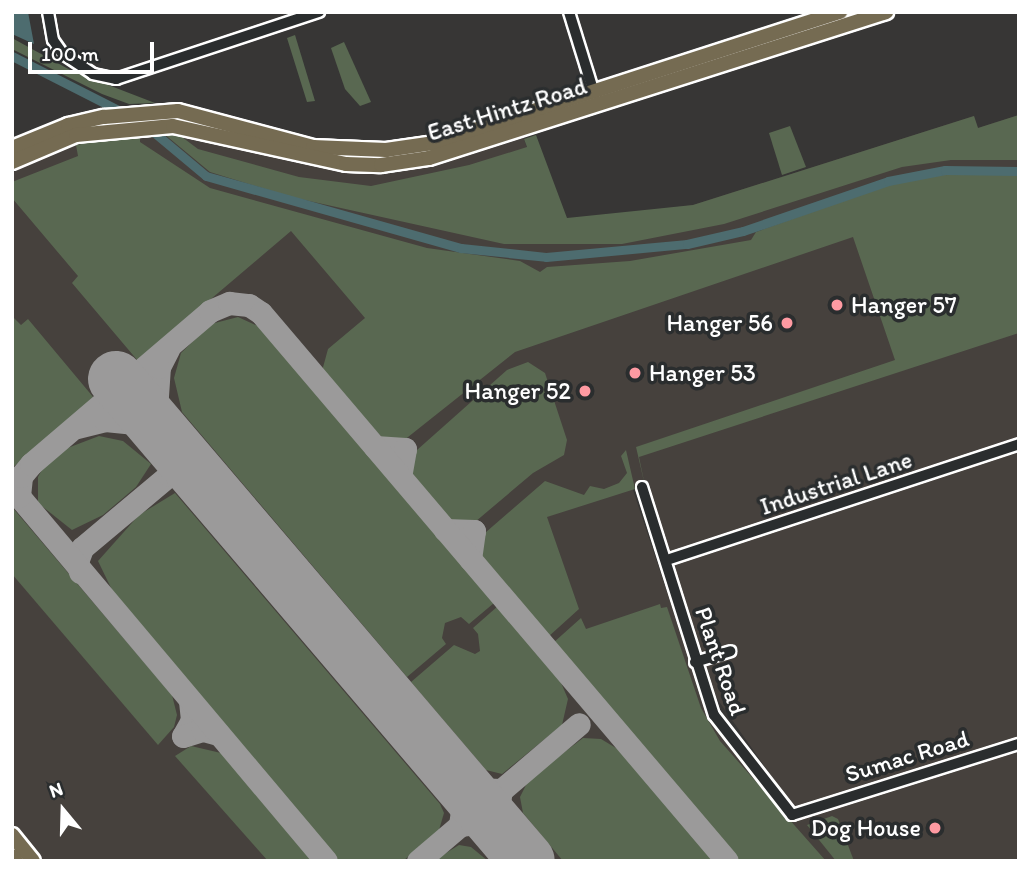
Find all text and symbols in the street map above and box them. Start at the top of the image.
scale bar [32,28,158,72]
text: 100 m [41,41,99,66]
street label: East Hintz Road [424,71,590,147]
place label: Hanger 57 [851,291,957,319]
marker: Hanger 57 [829,297,845,313]
place label: Hanger 56 [667,309,773,337]
marker: Hanger 56 [779,315,795,331]
place label: Hanger 53 [649,359,756,387]
marker: Hanger 53 [627,365,643,381]
place label: Hanger 52 [465,377,571,405]
marker: Hanger 52 [577,383,593,399]
street label: Industrial Lane [756,445,916,521]
street label: Plant Road [689,603,753,719]
street label: Sumac Road [842,724,972,788]
north arrow [28,775,98,845]
text: N [46,777,66,803]
place label: Dog House [811,814,921,842]
marker: Dog House [927,820,943,836]

